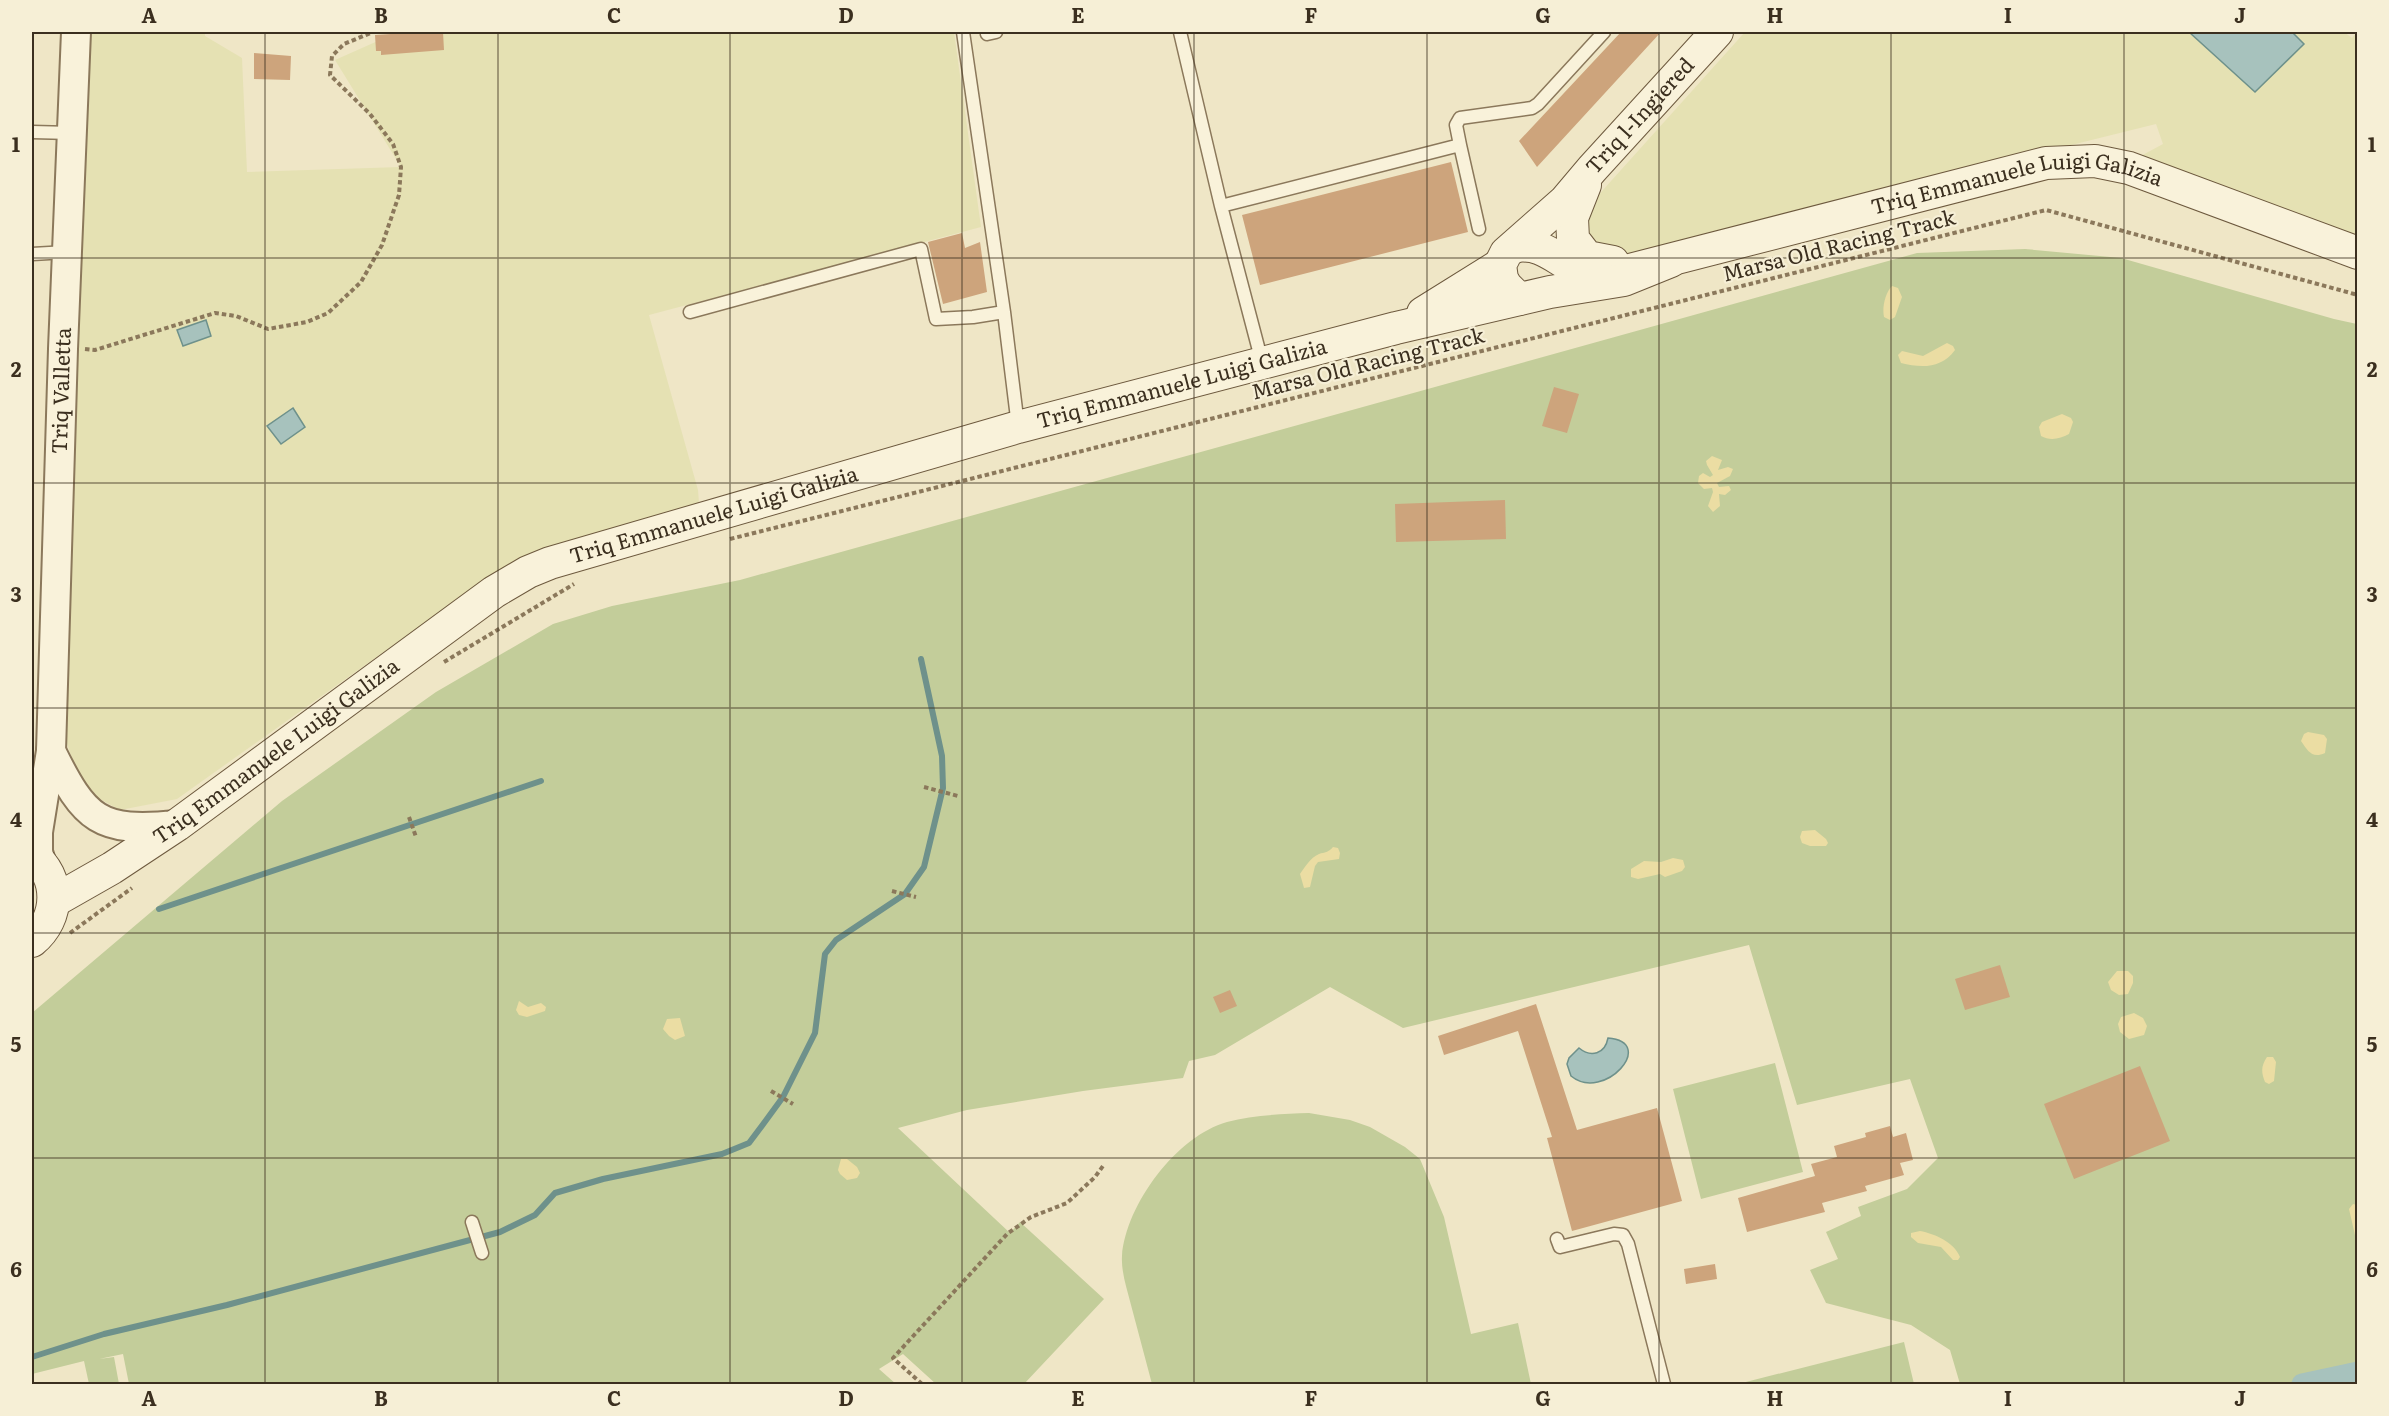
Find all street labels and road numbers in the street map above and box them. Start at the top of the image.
street label: Triq l-Ingiered [1577,49,1700,180]
street label: Triq Emmanuele Luigi Galizia [1867,143,2169,220]
street label: Marsa Old Racing Track [1719,200,1958,288]
street label: Marsa Old Racing Track [1248,318,1487,406]
street label: Triq Valletta [42,326,77,455]
street label: Triq Emmanuele Luigi Galizia [1033,329,1330,435]
street label: Triq Emmanuele Luigi Galizia [565,456,862,570]
street label: Triq Emmanuele Luigi Galizia [145,649,405,850]

